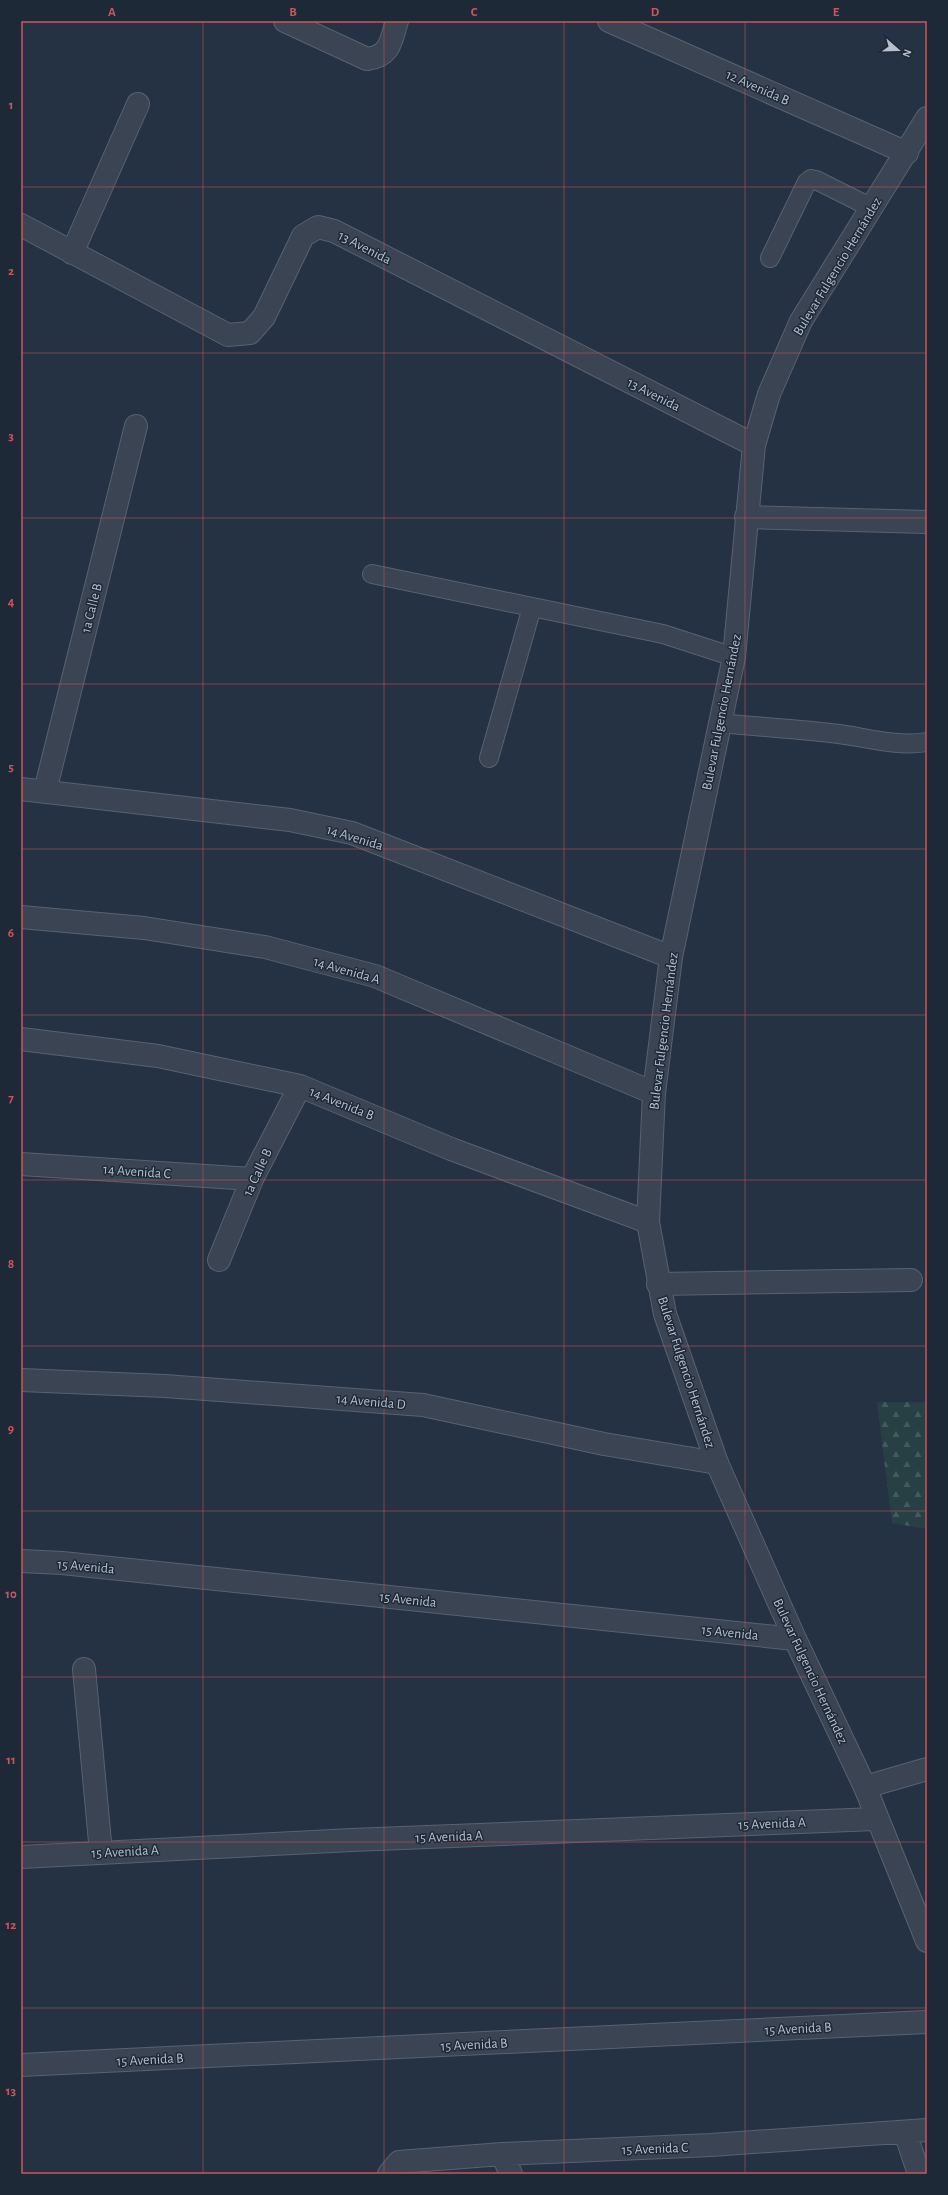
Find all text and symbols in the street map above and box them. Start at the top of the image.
text: A [108,6,116,19]
text: B [289,6,297,19]
text: C [471,6,478,19]
text: D [651,6,660,19]
text: E [833,6,840,19]
north arrow [878,30,918,70]
text: N [900,48,913,59]
street label: 12 Avenida B [724,68,791,108]
text: 1 [9,99,13,112]
street label: Bulevar Fulgencio Hernández [791,195,885,338]
street label: 13 Avenida [336,229,394,267]
text: 2 [8,265,14,278]
street label: 13 Avenida [625,376,683,414]
text: 3 [8,430,14,443]
street label: 1a Calle B [79,582,105,634]
text: 4 [8,596,15,609]
street label: Bulevar Fulgencio Hernández [700,633,744,791]
text: 5 [8,761,14,774]
street label: 14 Avenida [325,823,385,853]
text: 6 [8,927,14,940]
street label: Bulevar Fulgencio Hernández [647,951,681,1111]
street label: 14 Avenida A [312,955,382,987]
street label: 14 Avenida B [307,1085,376,1123]
text: 7 [8,1092,14,1105]
street label: 1a Calle B [241,1147,275,1198]
street label: 14 Avenida C [103,1163,171,1181]
text: 8 [8,1258,14,1271]
street label: Bulevar Fulgencio Hernández [655,1295,717,1450]
street label: 14 Avenida D [336,1392,406,1412]
text: 9 [8,1423,14,1436]
street label: 15 Avenida [57,1558,116,1577]
text: 10 [5,1588,17,1601]
street label: 15 Avenida [379,1590,438,1610]
street label: Bulevar Fulgencio Hernández [770,1597,850,1746]
street label: 15 Avenida [701,1623,760,1643]
text: 11 [6,1754,16,1767]
street label: 15 Avenida A [738,1816,806,1832]
street label: 15 Avenida A [415,1829,483,1845]
street label: 15 Avenida A [91,1843,159,1861]
text: 12 [6,1919,16,1932]
street label: 15 Avenida B [764,2020,832,2038]
street label: 15 Avenida B [440,2036,508,2054]
street label: 15 Avenida B [116,2051,184,2069]
text: 13 [6,2085,17,2098]
street label: 15 Avenida C [621,2141,689,2157]

